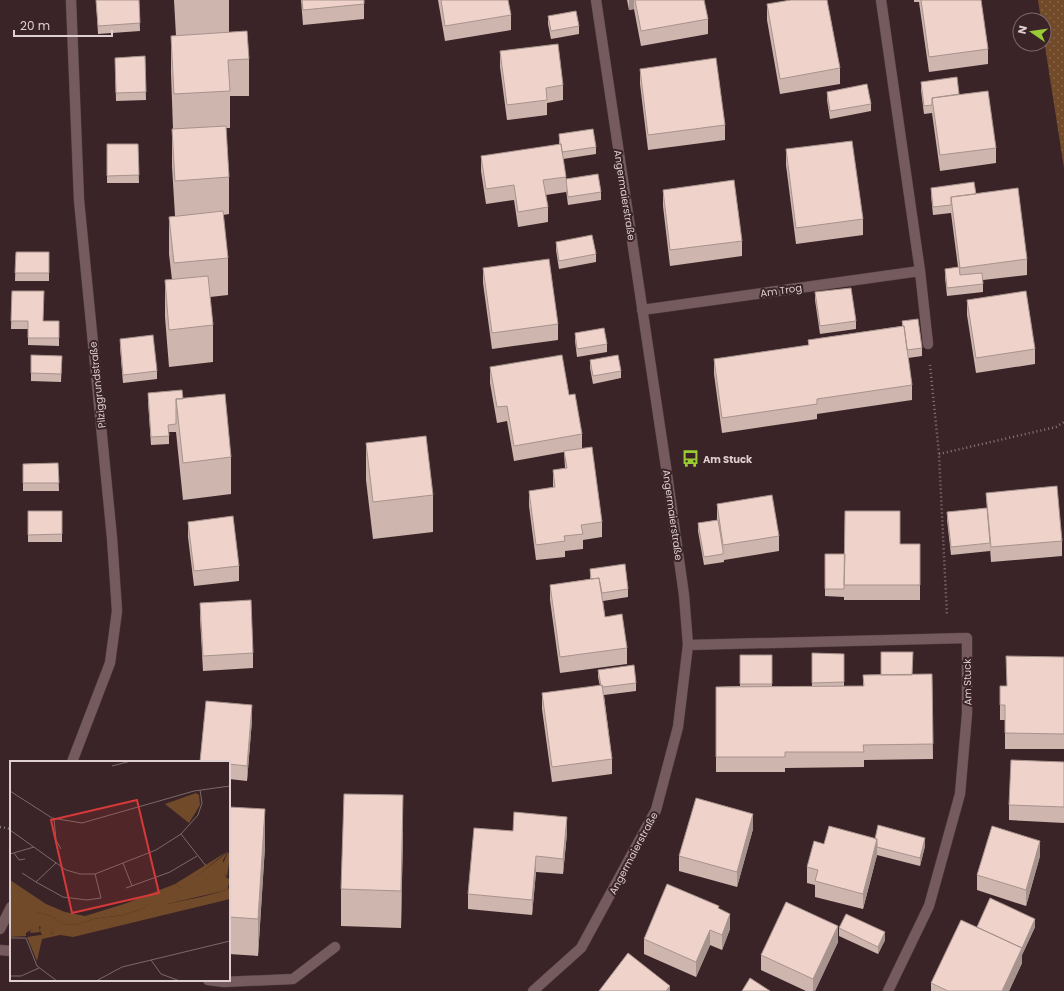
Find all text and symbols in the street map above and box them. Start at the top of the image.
scale bar [14,12,112,38]
north arrow [1012,12,1052,52]
text: 20 m [20,17,50,34]
text: N [1014,24,1031,36]
street label: Angermaierstraße [610,149,639,242]
street label: Am Trog [759,280,803,301]
street label: Pilziggrundstraße [85,341,109,429]
bus stop icon: Am Stuck [680,449,700,469]
place label: Am Stuck [703,452,753,467]
street label: Angermaierstraße [659,469,686,561]
street label: Am Stuck [960,658,975,706]
inset map [10,761,230,981]
street label: Angermaierstraße [605,809,662,897]

